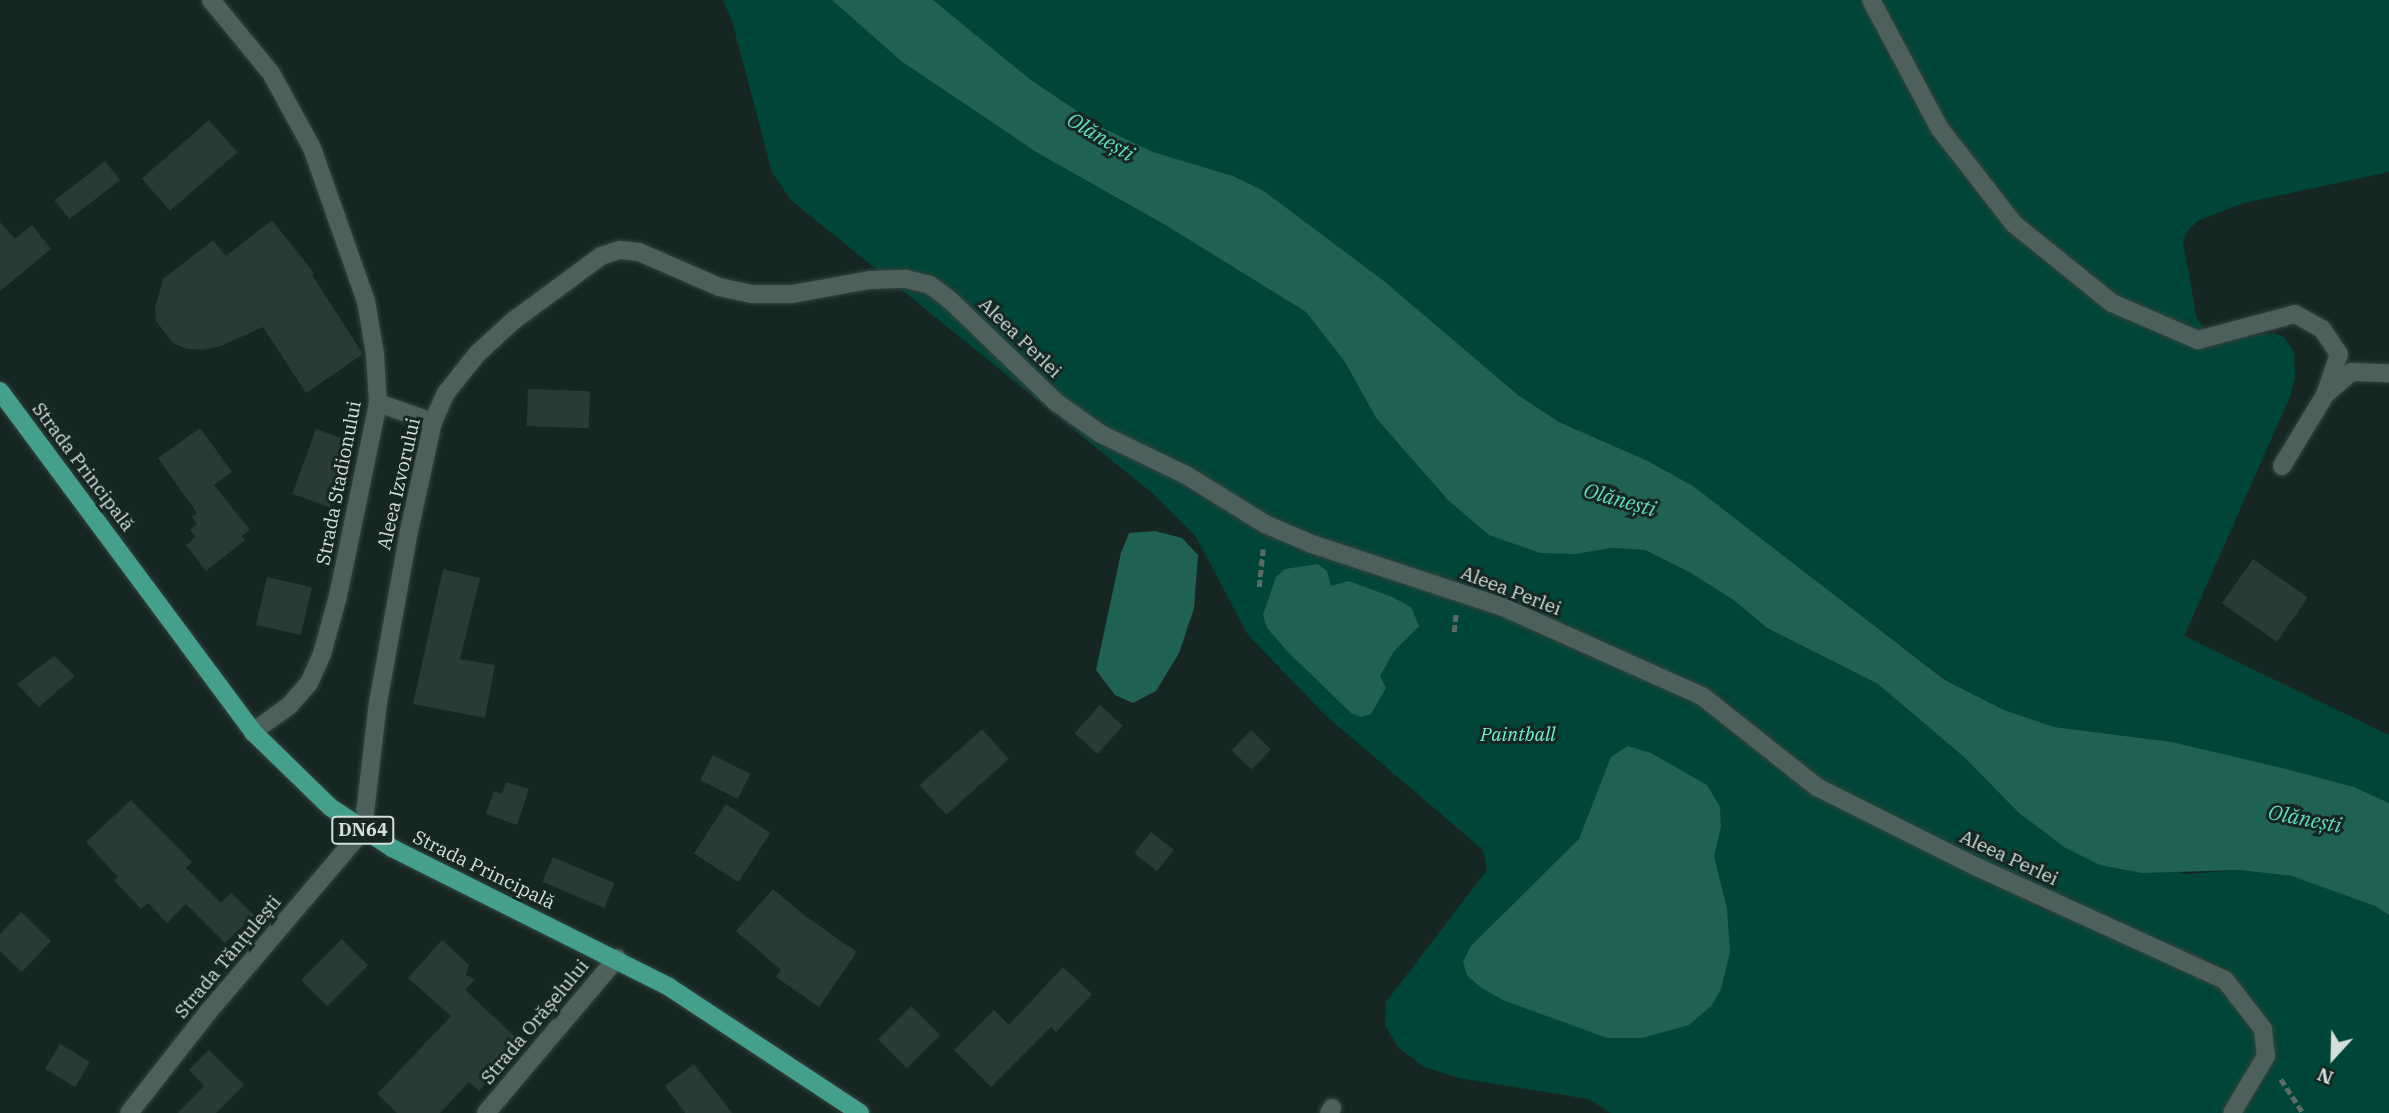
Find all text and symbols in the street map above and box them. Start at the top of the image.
water label: Olănești [1063,106,1139,166]
street label: Aleea Perlei [974,293,1066,383]
street label: Strada Principală [27,398,139,536]
street label: Strada Stadionului [312,399,366,567]
street label: Aleea Izvorului [373,416,425,552]
water label: Olănești [1581,477,1659,521]
street label: Aleea Perlei [1458,561,1564,621]
park label: Paintball [1480,724,1556,746]
water label: Olănești [2266,799,2344,837]
road number: DN64 [330,816,396,844]
street label: Aleea Perlei [1956,825,2062,891]
street label: Strada Principală [409,826,559,914]
street label: Strada Tănțulești [170,891,286,1023]
street label: Strada Orășelului [476,955,594,1089]
north arrow [2298,1022,2368,1092]
text: N [2314,1063,2337,1090]

